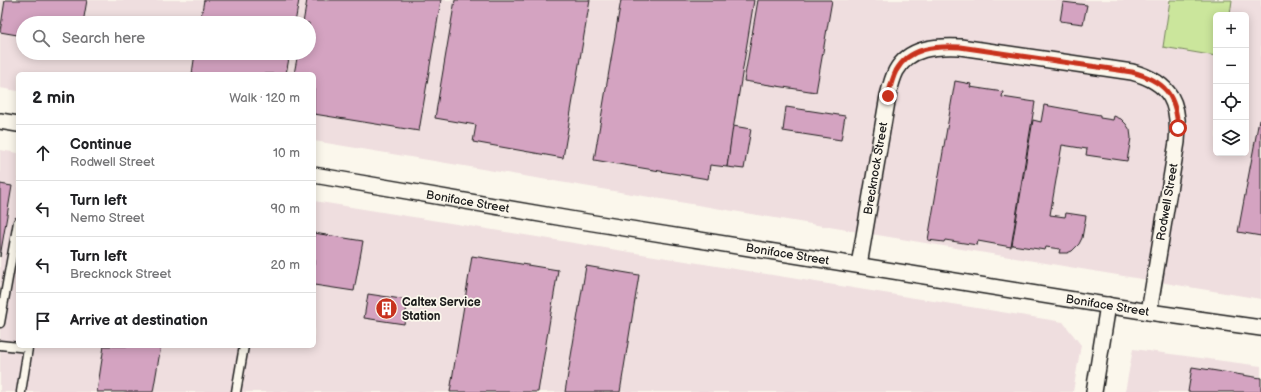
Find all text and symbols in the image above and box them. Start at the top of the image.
map controls [1213,12,1249,156]
button: + [1213,12,1249,48]
search box [16,16,316,60]
icon: search [30,27,52,49]
text: Search here [62,29,145,48]
button: − [1213,48,1249,84]
button: locate [1213,84,1249,120]
route end [879,87,897,105]
text: 2 min [32,88,75,108]
text: Walk · 120 m [229,90,300,106]
route start [1169,119,1187,137]
button: layers [1213,120,1249,156]
street label: Brecknock Street [861,121,891,216]
text: Continue [70,135,132,154]
icon: ahead [32,142,54,164]
text: 10 m [273,145,300,161]
text: Rodwell Street [70,154,155,170]
street label: Rodwell Street [1153,162,1182,242]
street label: Boniface Street [425,187,511,217]
text: Turn left [70,191,127,210]
icon: left [32,198,54,220]
text: 90 m [271,201,300,217]
text: Nemo Street [70,210,145,226]
street label: Boniface Street [745,240,830,269]
text: Turn left [70,247,127,266]
icon: left [32,254,54,276]
text: 20 m [270,257,300,273]
text: Brecknock Street [70,266,171,282]
street label: Boniface Street [1065,292,1150,320]
place label: Caltex Service Station [402,295,481,324]
building icon: Caltex Service Station [373,296,399,322]
icon: arrive [32,310,54,332]
text: Arrive at destination [70,311,208,330]

